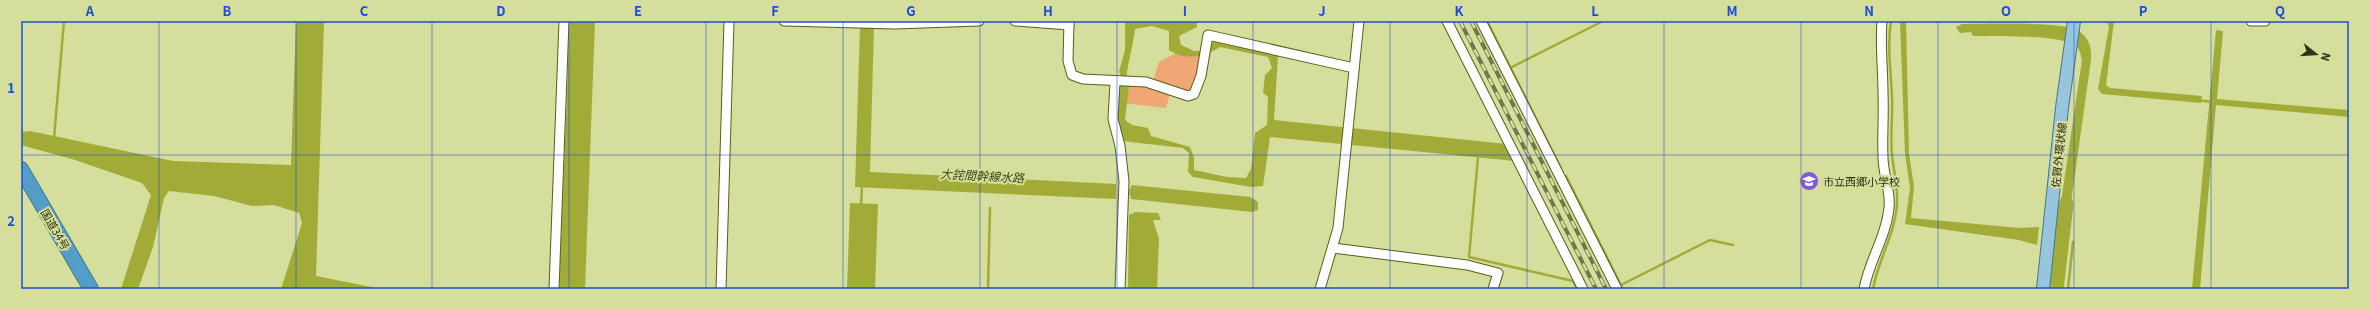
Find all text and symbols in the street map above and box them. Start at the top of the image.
text: A [85,1,95,20]
text: B [223,1,232,20]
text: C [360,1,369,20]
text: D [496,1,506,20]
text: E [634,1,642,20]
text: F [771,1,779,20]
text: G [906,1,916,20]
text: H [1043,1,1053,20]
text: I [1183,1,1187,20]
text: J [1318,1,1326,20]
text: K [1455,1,1464,20]
text: L [1591,1,1599,20]
text: M [1726,1,1738,20]
text: N [1864,1,1874,20]
text: O [2001,1,2011,20]
text: P [2139,1,2148,20]
text: Q [2275,1,2285,20]
north arrow [2296,34,2336,74]
text: N [2318,51,2335,63]
text: 1 [7,78,15,97]
street label: 佐賀外環状線 [2047,121,2069,189]
water label: 大詫間幹線水路 [940,164,1025,186]
school or university icon: 市立西郷小学校 [1798,170,1820,192]
place label: 市立西郷小学校 [1823,173,1900,189]
street label: 国道34号 [38,205,74,253]
text: 2 [7,211,15,230]

